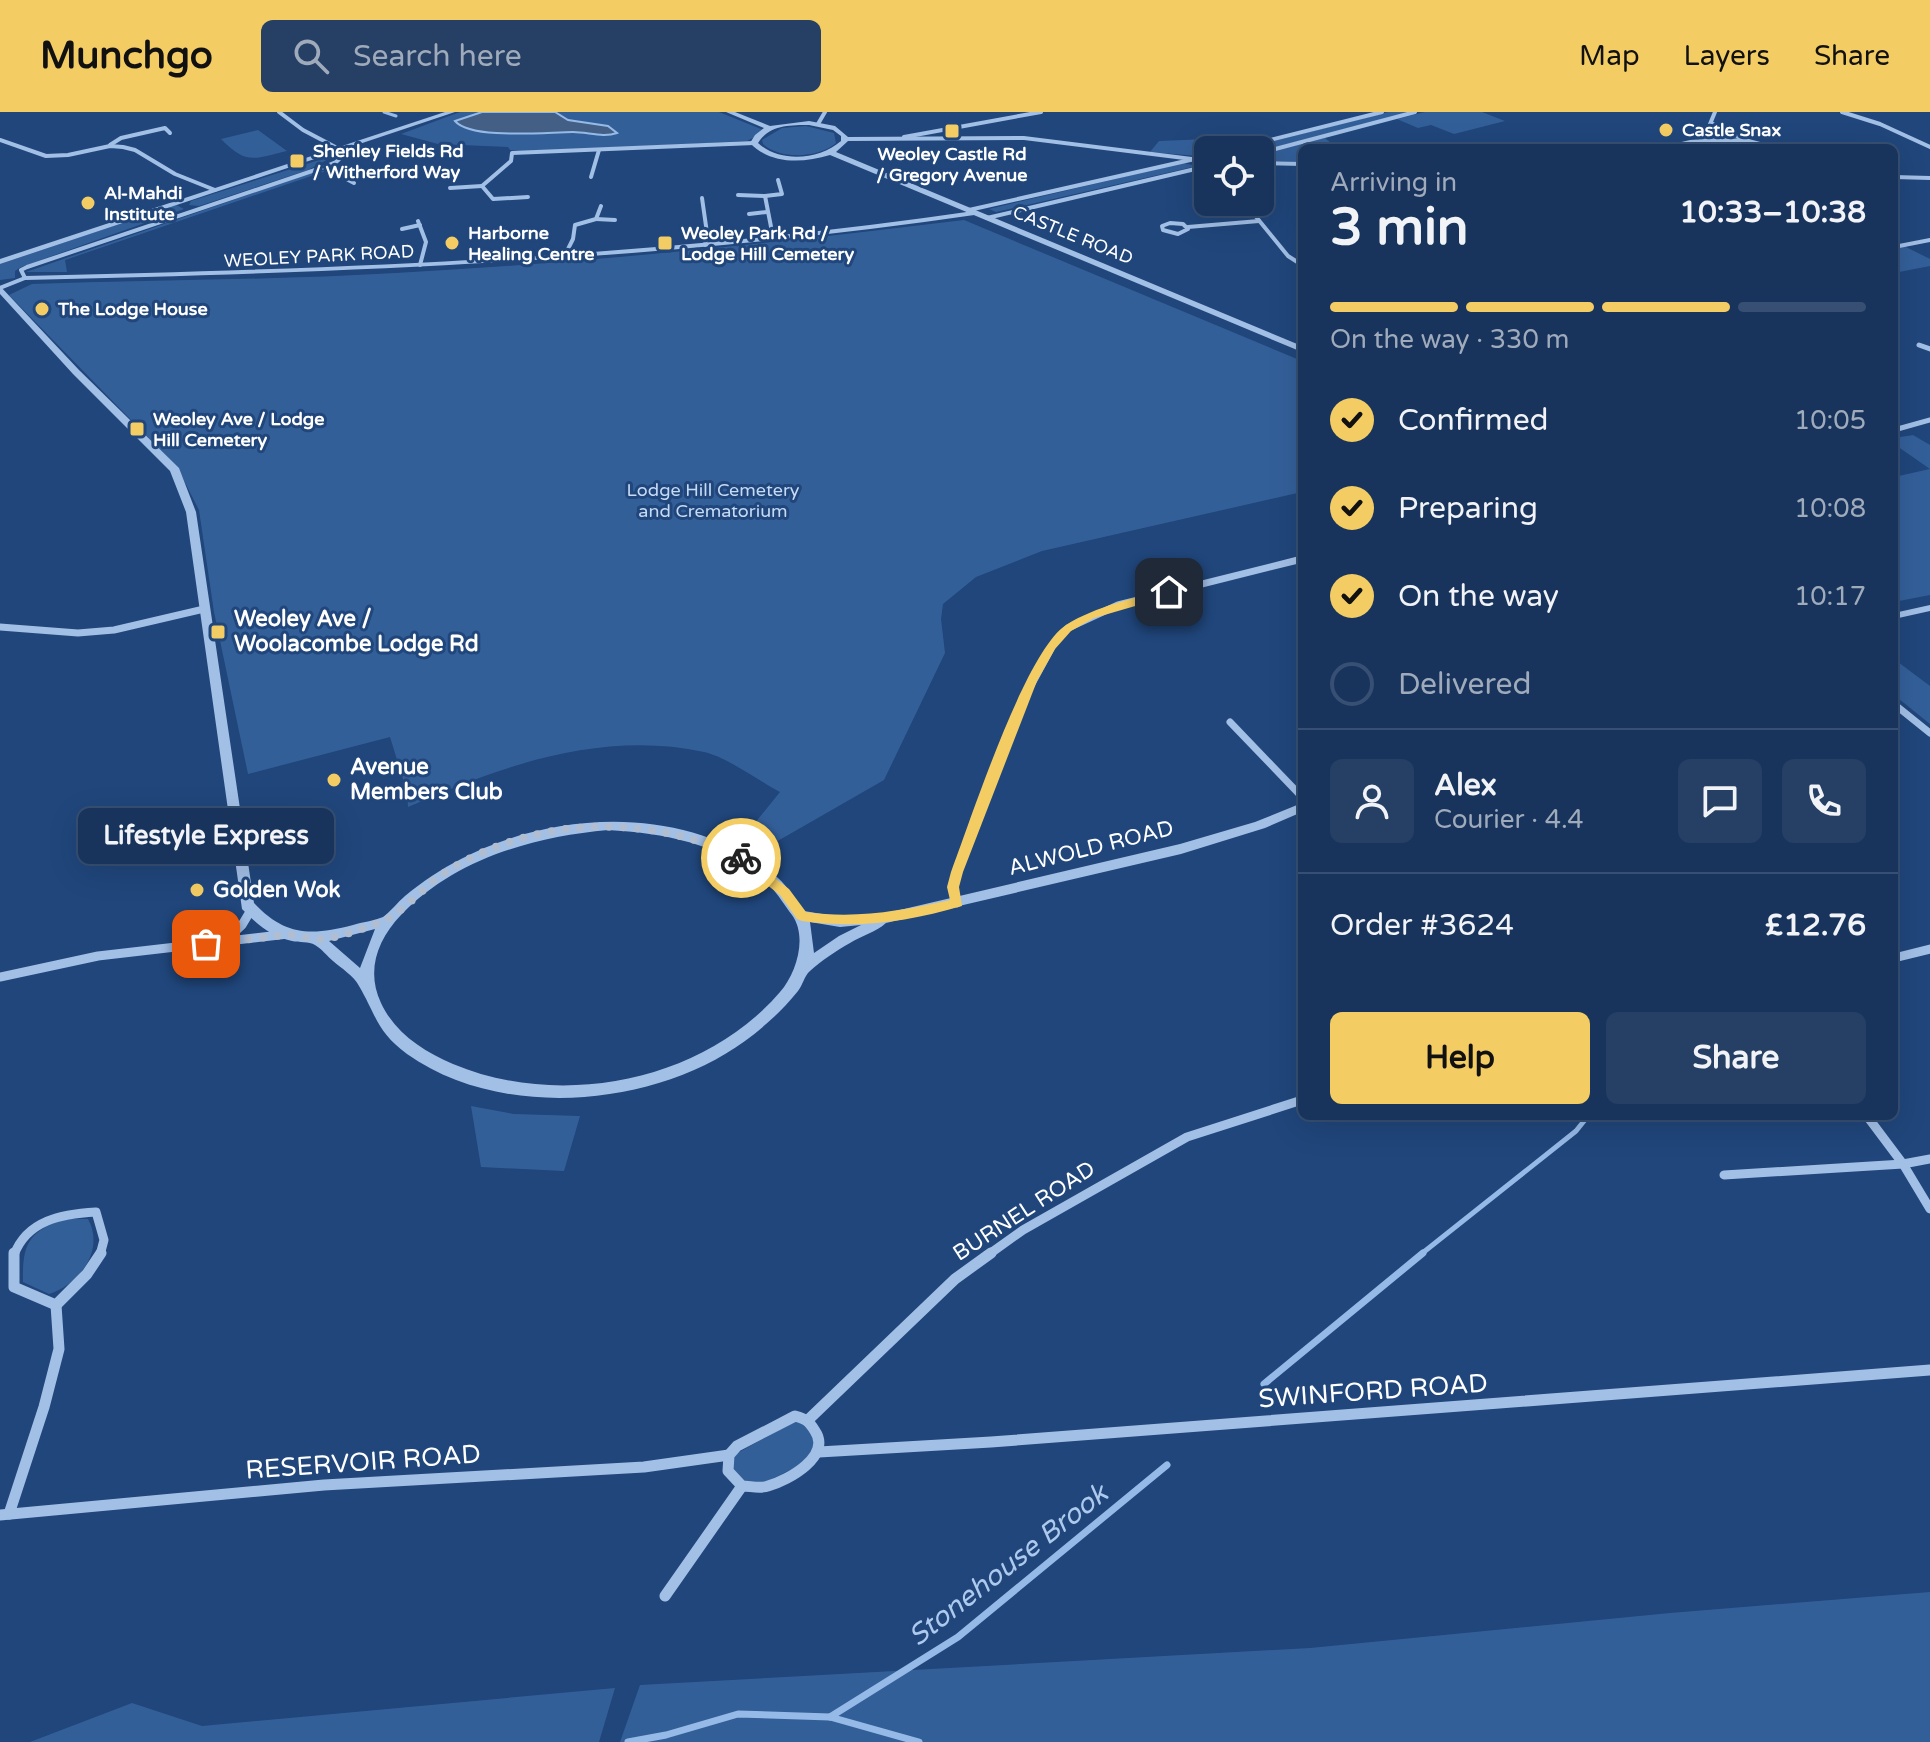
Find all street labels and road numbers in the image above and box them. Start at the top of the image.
street label: CASTLE ROAD [1010,201,1136,269]
street label: WEOLEY PARK ROAD [223,240,415,272]
street label: ALWOLD ROAD [1006,815,1176,881]
street label: BURNEL ROAD [948,1155,1100,1267]
street label: SWINFORD ROAD [1257,1368,1489,1414]
street label: RESERVOIR ROAD [244,1438,482,1486]

